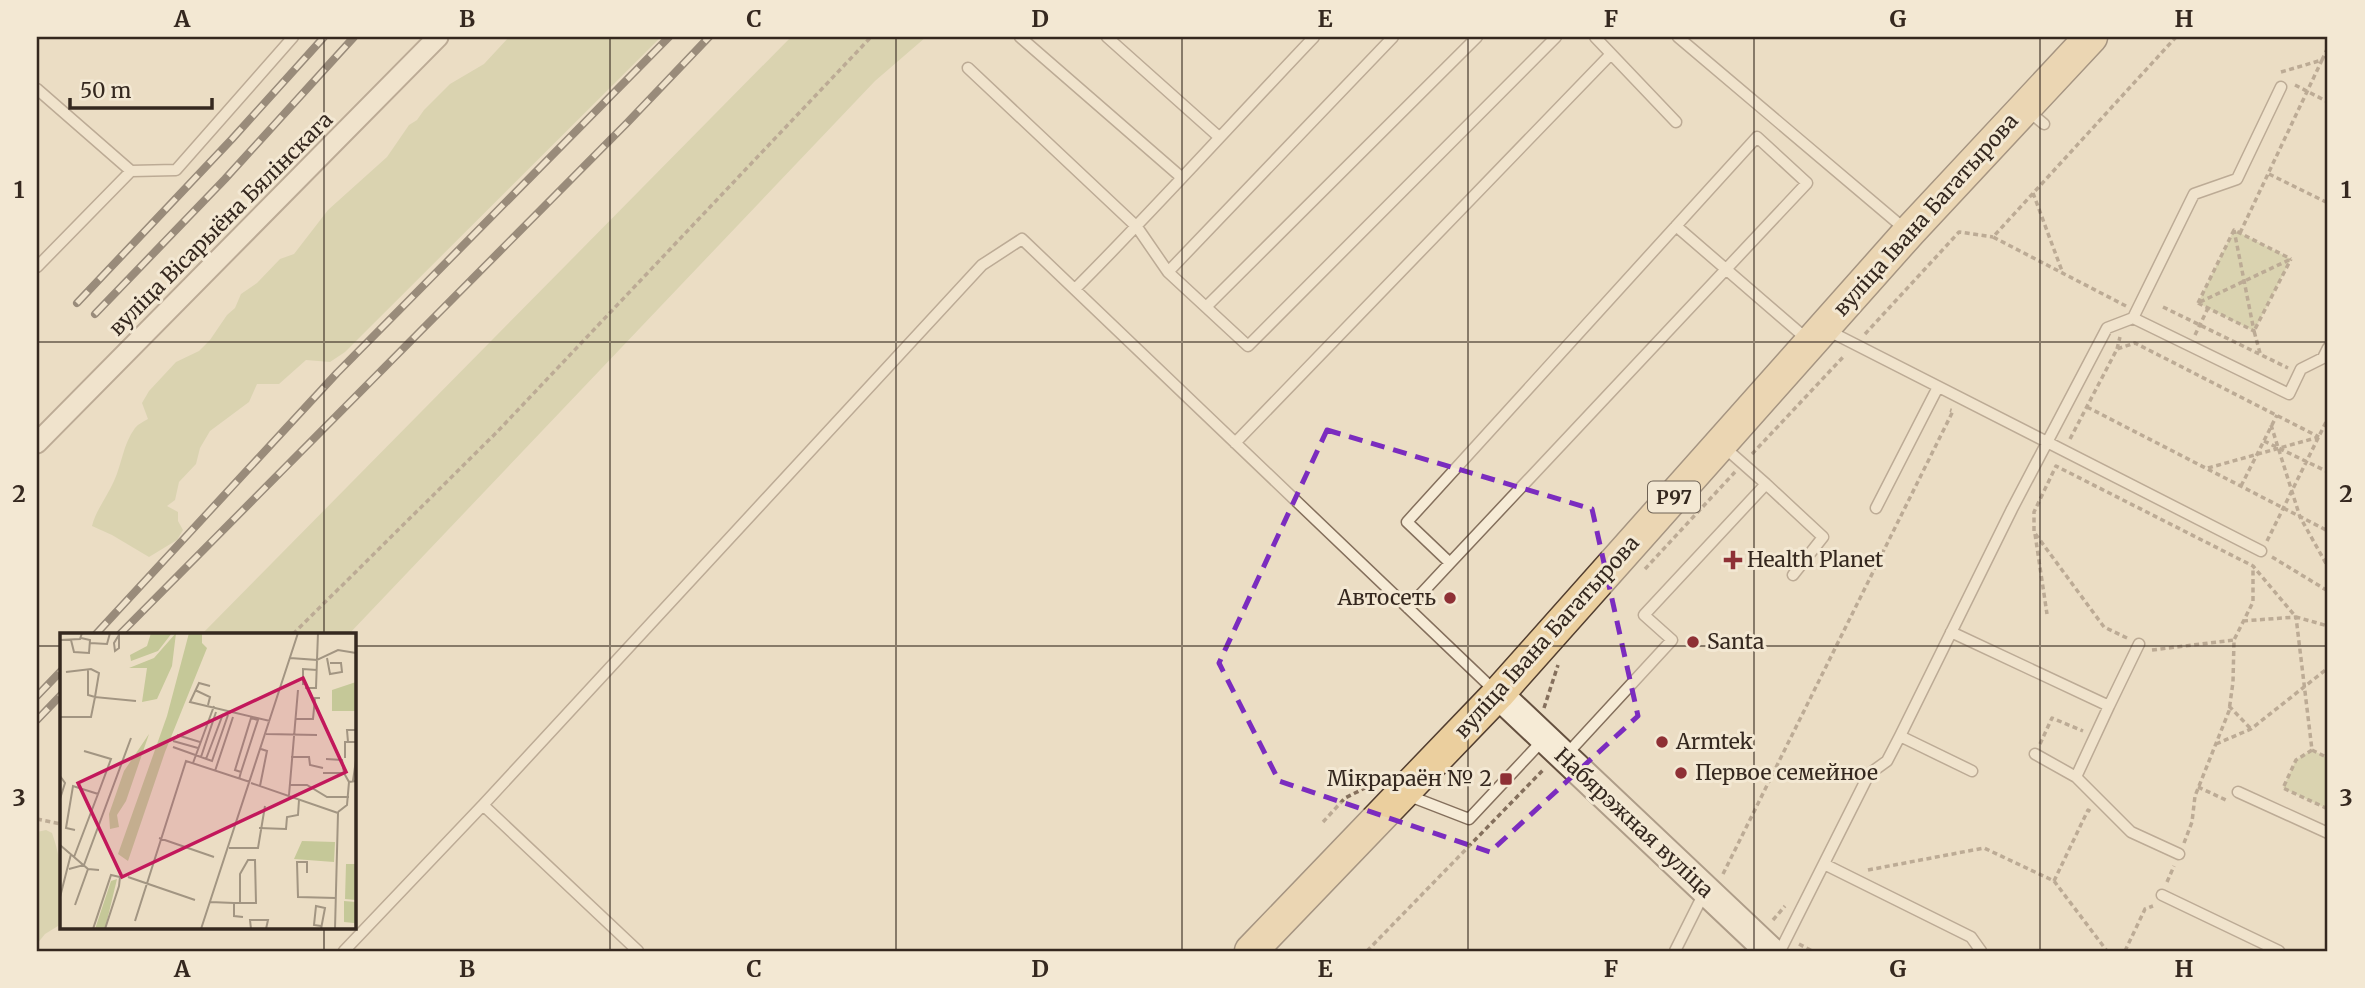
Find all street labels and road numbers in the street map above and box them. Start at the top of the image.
street label: вуліца Вісарыёна Бялінскага [103,106,338,341]
street label: вуліца Івана Багатырова [1827,108,2024,322]
road number: Р97 [1648,482,1700,512]
street label: вуліца Івана Багатырова [1448,530,1645,744]
street label: Набярэжная вуліца [1549,742,1719,903]

